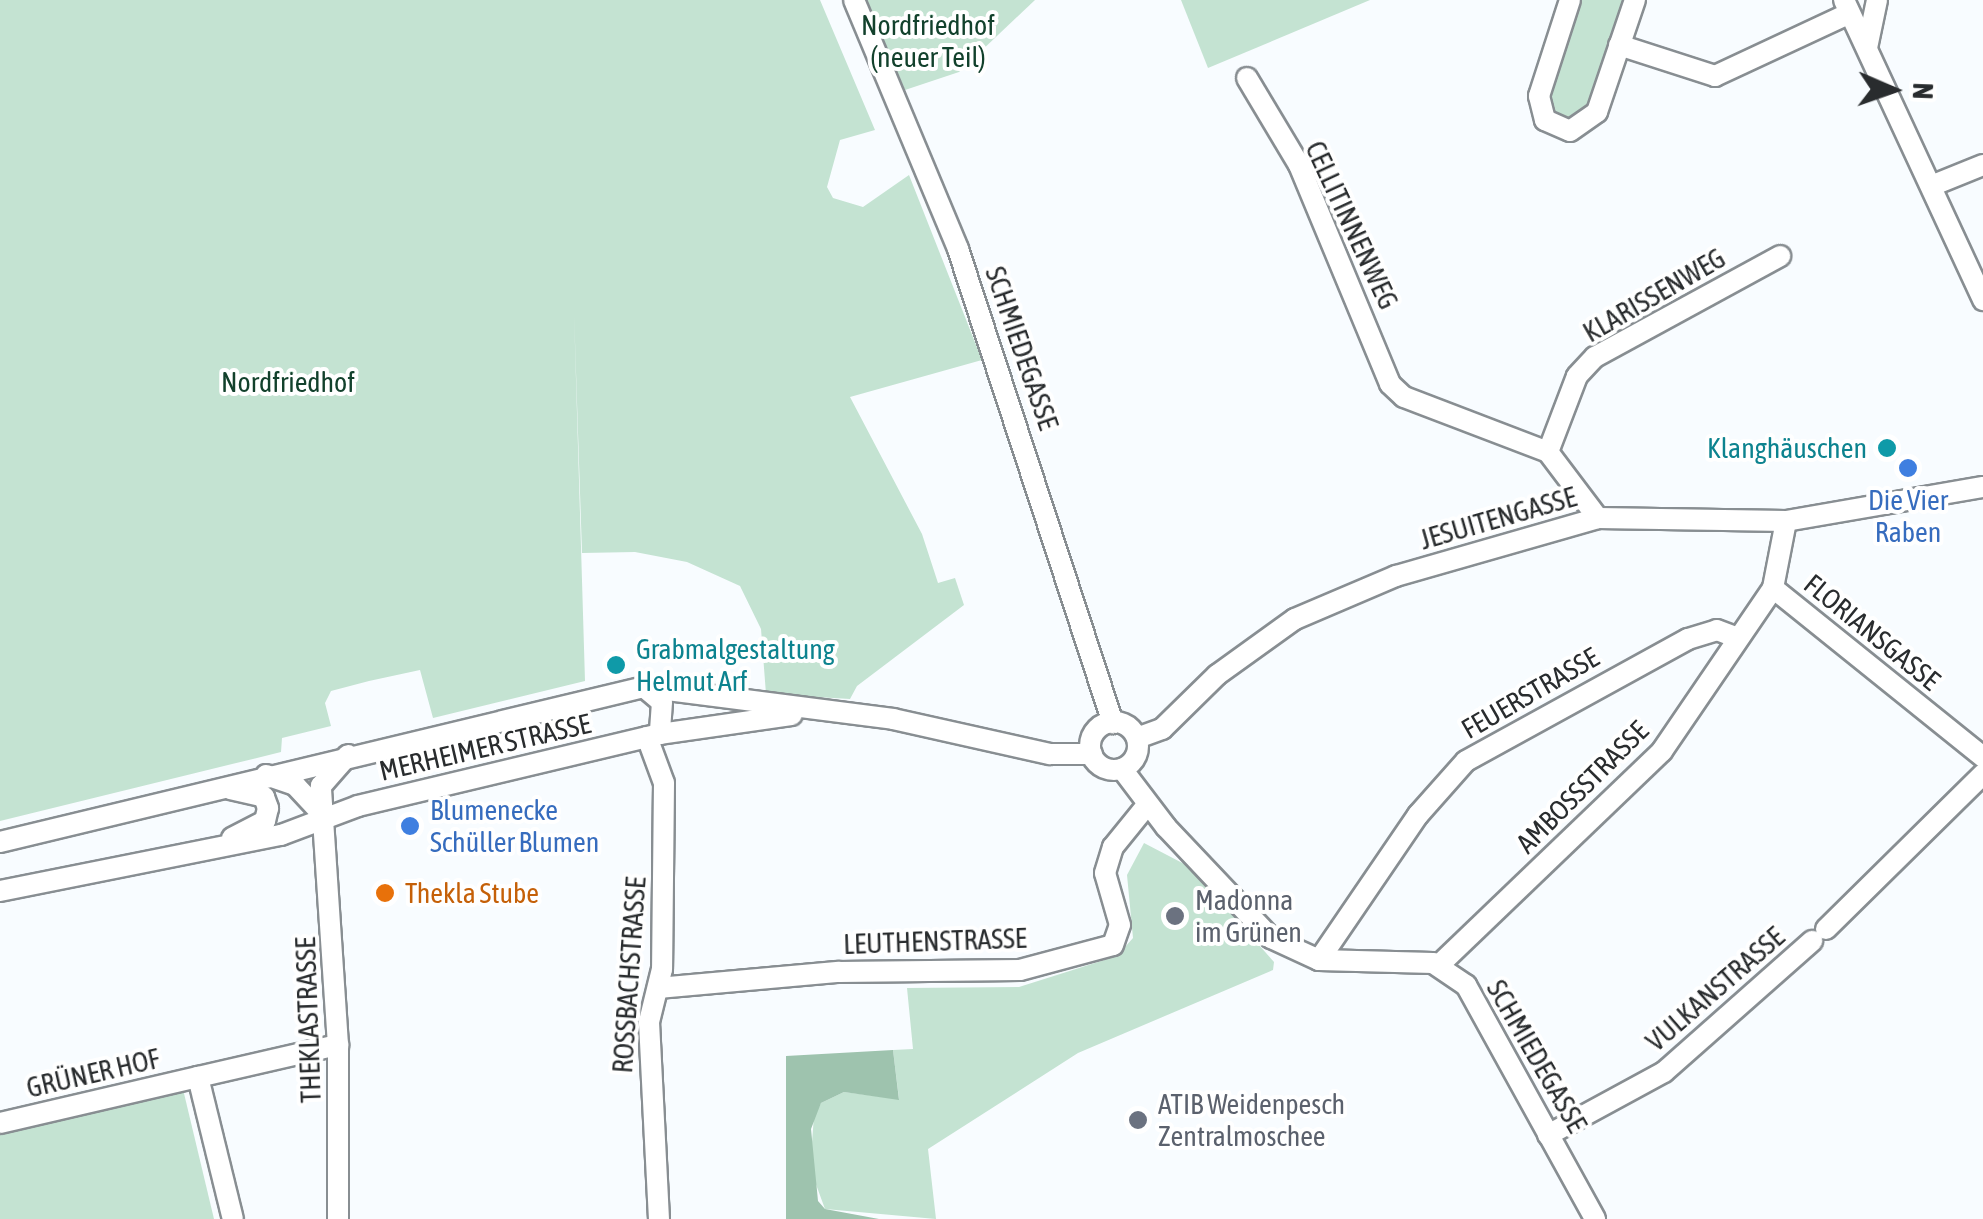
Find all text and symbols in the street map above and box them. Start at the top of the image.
park label: Nordfriedhof (neuer Teil) [861,8,995,74]
north arrow [1843,40,1943,140]
text: N [1907,82,1939,100]
street label: CELLITINNENWEG [1298,136,1406,314]
street label: KLARISSENWEG [1577,241,1731,349]
street label: SCHMIEDEGASSE [978,262,1066,434]
park label: Nordfriedhof [221,365,355,399]
place label: Klanghäuschen [1707,431,1867,465]
marker: Klanghäuschen [1876,437,1898,459]
marker: Die Vier Raben [1897,457,1919,479]
street label: JESUITENGASSE [1416,480,1580,556]
place label: Die Vier Raben [1868,483,1948,549]
street label: FLORIANSGASSE [1797,567,1947,697]
place label: Grabmalgestaltung Helmut Arf [636,632,835,698]
street label: FEUERSTRASSE [1455,640,1605,746]
marker: Grabmalgestaltung Helmut Arf [605,654,627,676]
street label: MERHEIMER STRASSE [376,706,594,788]
street label: AMBOSSSTRASSE [1509,714,1655,860]
place label: Blumenecke Schüller Blumen [430,793,599,859]
marker: Blumenecke Schüller Blumen [399,815,421,837]
place label: Thekla Stube [405,876,539,910]
street label: ROSSBACHSTRASSE [605,876,653,1074]
marker: Thekla Stube [374,882,396,904]
place label: Madonna im Grünen [1195,883,1302,949]
marker: Madonna im Grünen [1164,905,1186,927]
street label: VULKANSTRASSE [1639,920,1791,1058]
street label: LEUTHENSTRASSE [843,921,1027,961]
street label: THEKLASTRASSE [288,936,328,1104]
street label: SCHMIEDEGASSE [1480,974,1594,1138]
street label: GRÜNER HOF [23,1041,163,1105]
place label: ATIB Weidenpesch Zentralmoschee [1158,1087,1345,1153]
marker: ATIB Weidenpesch Zentralmoschee [1127,1109,1149,1131]

